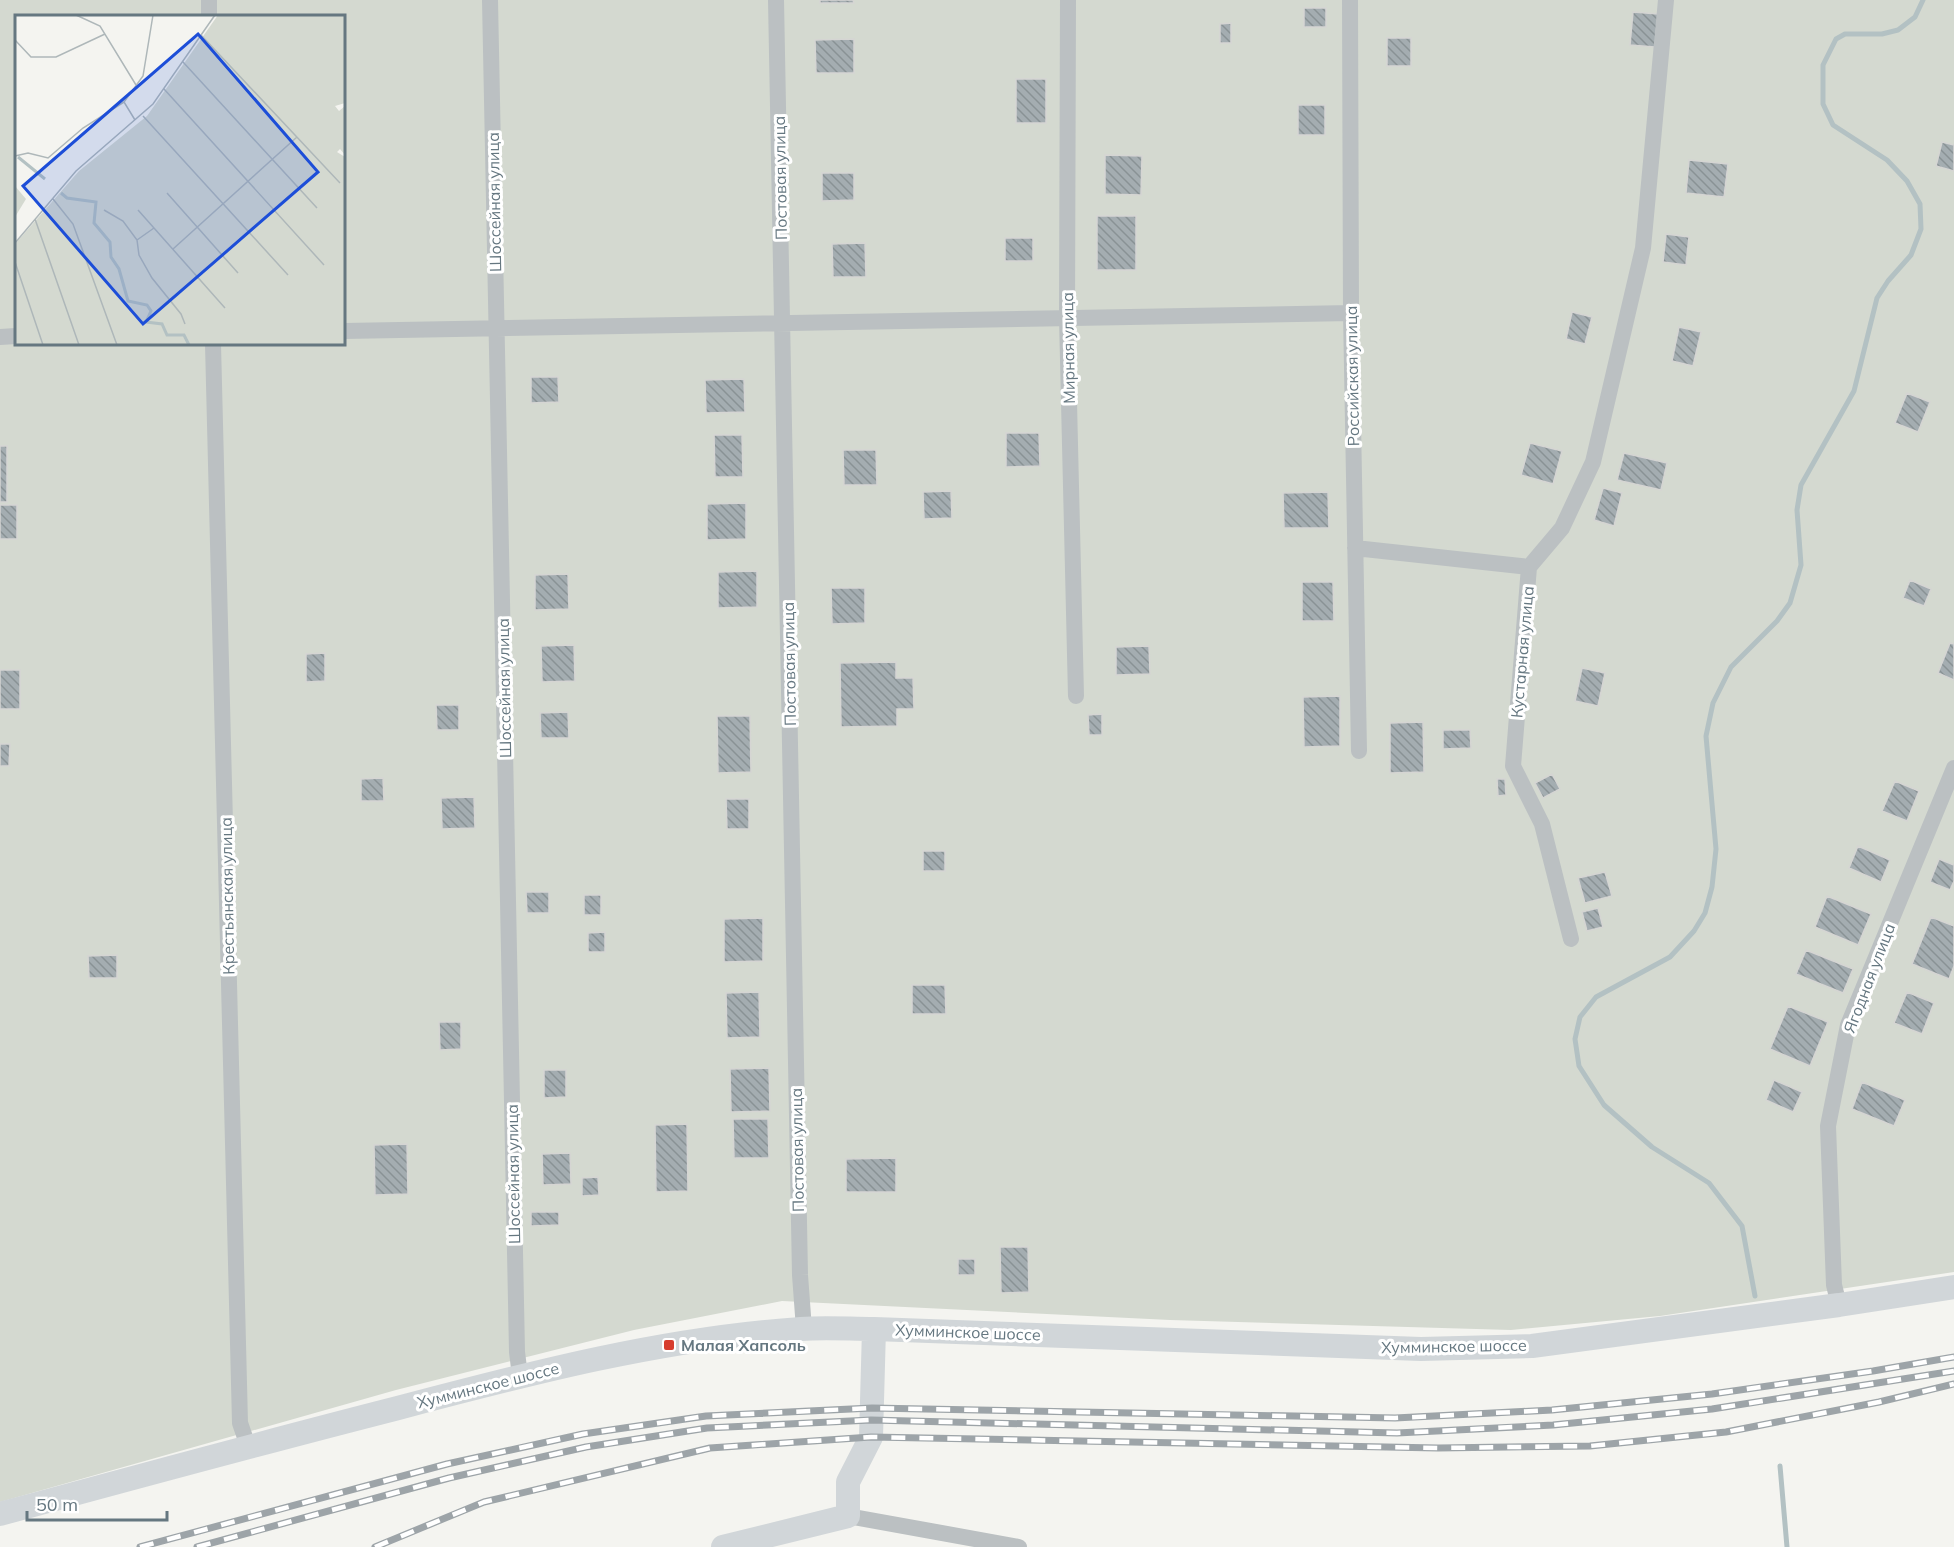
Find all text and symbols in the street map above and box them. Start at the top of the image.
inset map [15,15,345,345]
street label: Постовая улица [769,116,791,240]
street label: Шоссейная улица [483,132,505,272]
street label: Мирная улица [1057,292,1079,404]
street label: Российская улица [1341,305,1363,447]
street label: Кустарная улица [1506,585,1538,719]
street label: Постовая улица [778,602,800,726]
street label: Шоссейная улица [493,618,515,758]
street label: Крестьянская улица [216,817,238,975]
street label: Ягодная улица [1839,920,1899,1036]
street label: Постовая улица [786,1088,808,1212]
street label: Шоссейная улица [502,1104,524,1244]
street label: Хумминское шоссе [895,1319,1041,1345]
place label: Малая Хапсоль [681,1335,806,1355]
street label: Хумминское шоссе [1381,1335,1527,1357]
marker: Малая Хапсоль [662,1338,676,1352]
street label: Хумминское шоссе [415,1358,561,1412]
scale bar [27,1484,166,1522]
text: 50 m [36,1493,78,1516]

